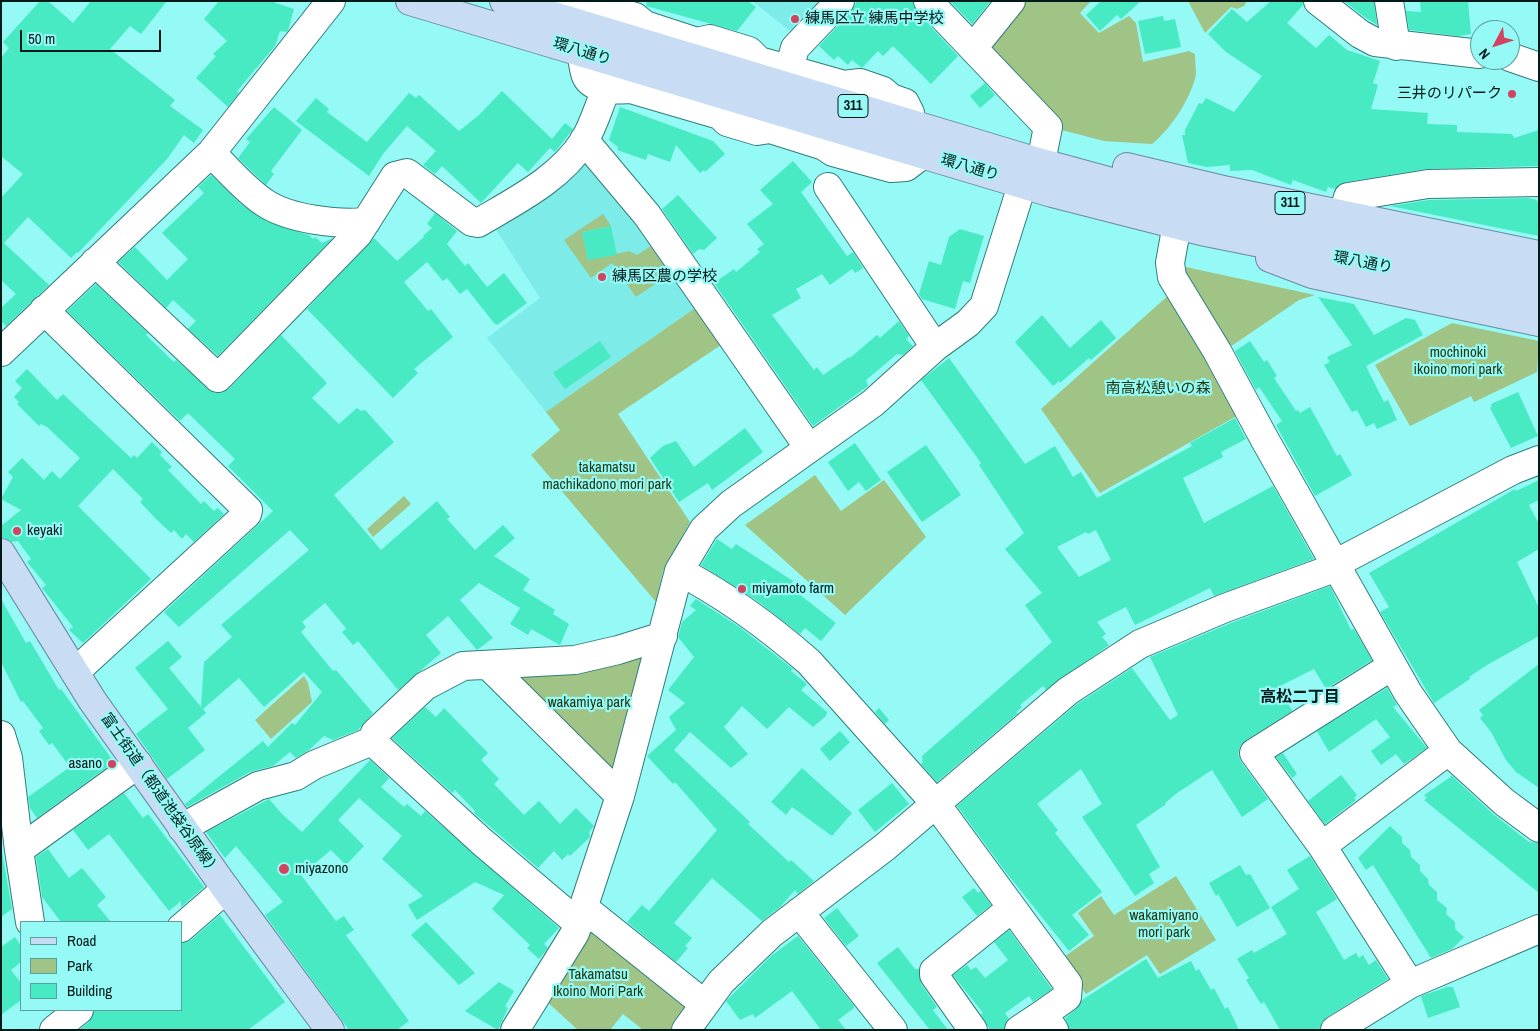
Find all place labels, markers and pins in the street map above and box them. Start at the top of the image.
place label: 練馬区立 練馬中学校 [805,10,943,28]
marker: 練馬区立 練馬中学校 [789,13,801,25]
place label: 三井のリパーク [1397,85,1502,103]
marker: 三井のリパーク [1506,88,1518,100]
place label: 練馬区農の学校 [612,268,717,286]
marker: 練馬区農の学校 [596,271,608,283]
place label: keyaki [27,522,63,540]
marker: keyaki [11,525,23,537]
place label: miyamoto farm [752,580,834,598]
marker: miyamoto farm [736,583,748,595]
place label: asano [68,755,102,773]
marker: asano [106,758,118,770]
place label: miyazono [295,860,348,878]
marker: miyazono [277,862,291,876]

